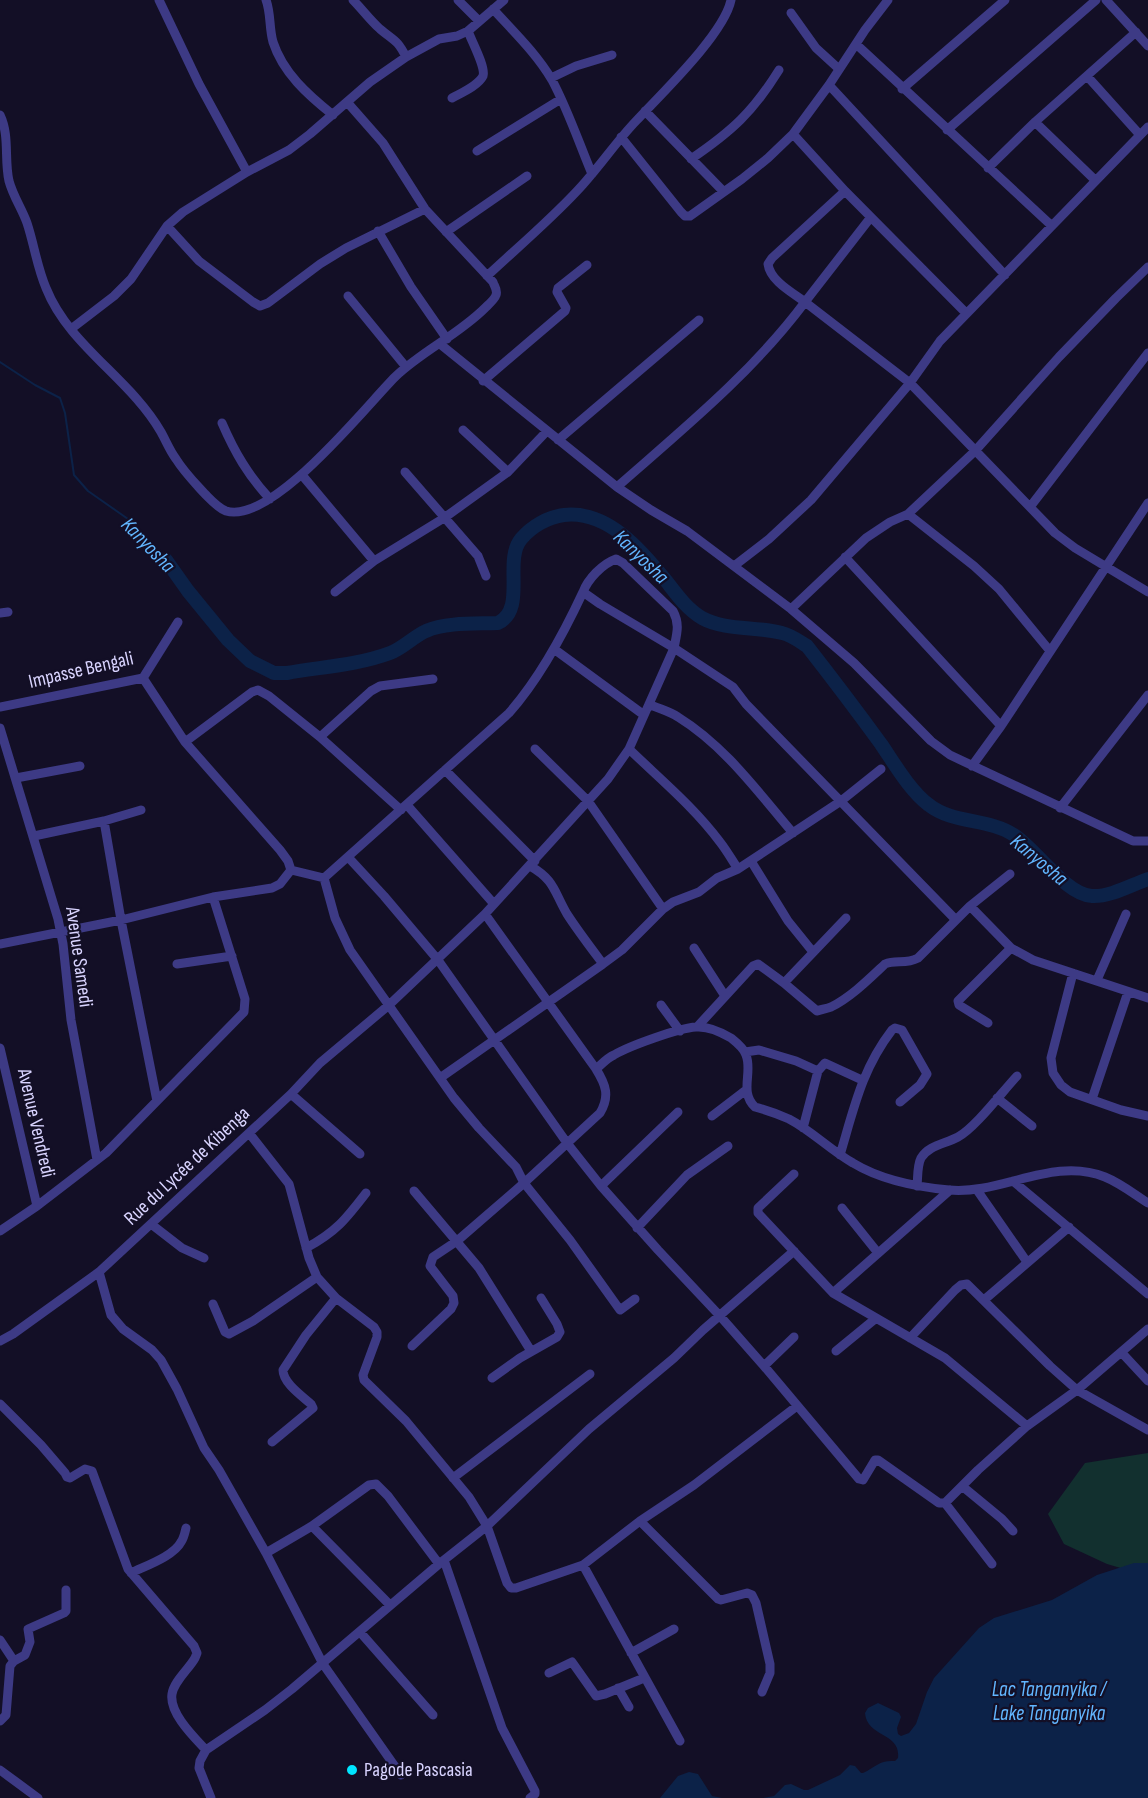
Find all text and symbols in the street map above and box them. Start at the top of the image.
water label: Kanyosha [116,512,181,578]
water label: Kanyosha [608,525,674,590]
street label: Impasse Bengali [26,646,136,694]
water label: Kanyosha [1005,829,1073,891]
street label: Avenue Samedi [60,904,98,1009]
street label: Avenue Vendredi [12,1065,60,1180]
street label: Rue du Lycée de Kibenga [119,1102,255,1230]
water label: Lac Tanganyika / Lake Tanganyika [992,1677,1108,1726]
place label: Pagode Pascasia [364,1758,473,1782]
marker: Pagode Pascasia [345,1763,359,1777]

